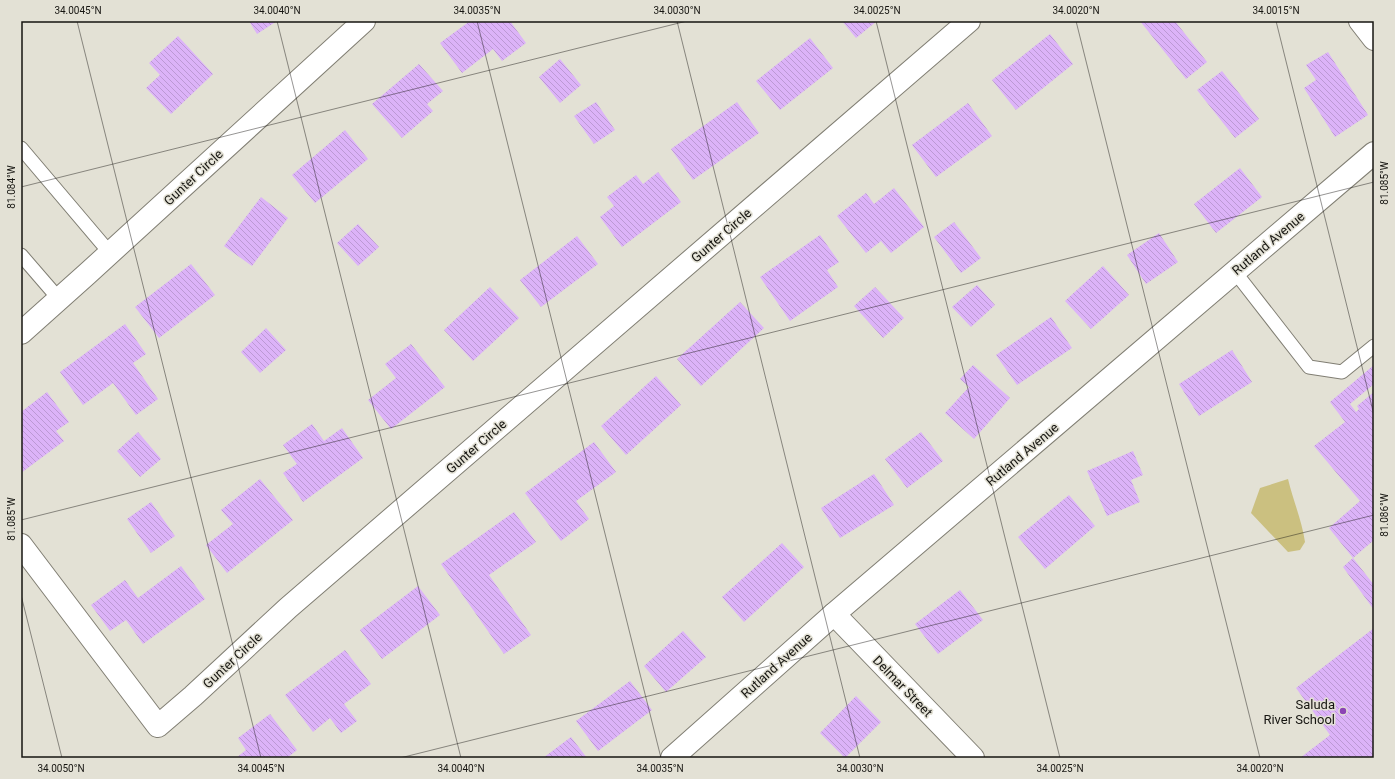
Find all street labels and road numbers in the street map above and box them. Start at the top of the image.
street label: Gunter Circle [161,146,226,208]
street label: Gunter Circle [688,205,755,266]
street label: Rutland Avenue [1229,209,1308,278]
street label: Gunter Circle [443,416,510,477]
street label: Rutland Avenue [983,420,1062,489]
street label: Gunter Circle [200,629,265,691]
street label: Rutland Avenue [738,630,815,701]
street label: Delmar Street [870,653,935,720]

